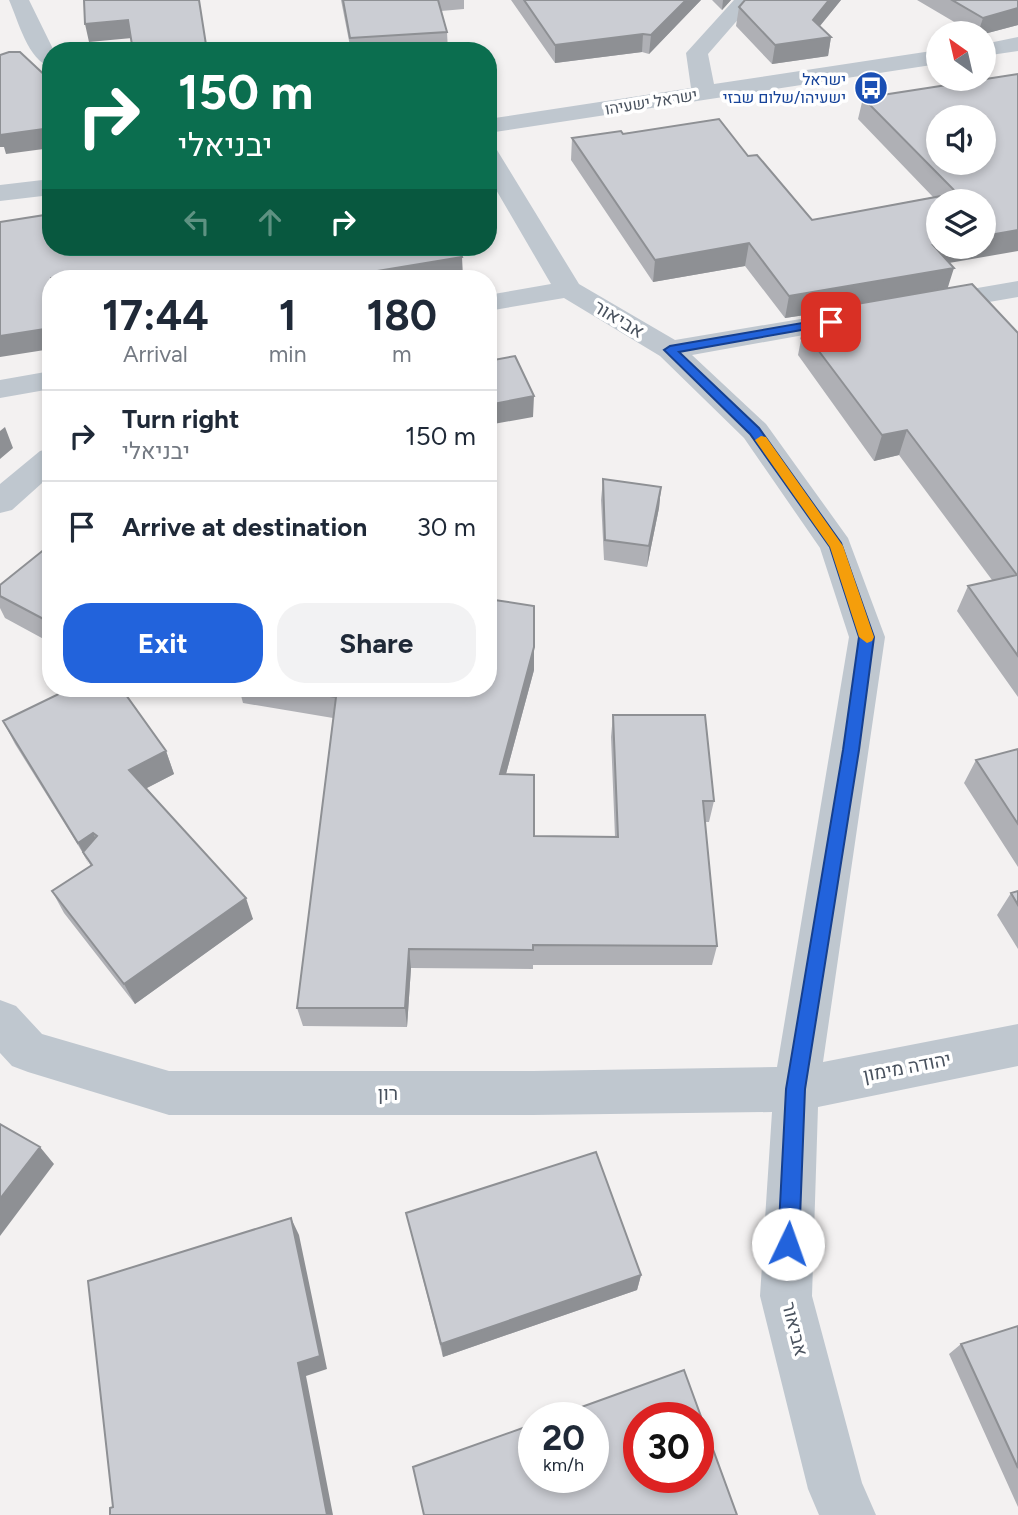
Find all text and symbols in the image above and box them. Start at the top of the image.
north arrow [926,21,996,91]
map controls [926,21,996,259]
text: 150 m [178,62,313,121]
bus stop icon: ישראל ישעיהו/שלום שבזי [852,69,890,107]
icon: right [63,70,154,161]
place label: ישראל ישעיהו/שלום שבזי [723,70,846,107]
street label: ישראל ישעיהו [603,85,699,119]
button: sound [926,105,996,175]
text: יבניאלי [178,126,272,164]
button: layers [926,189,996,259]
icon: left [178,203,216,241]
icon: ahead [251,203,289,241]
icon: right [324,203,362,241]
text: 17:44 [102,290,209,341]
text: 1 [279,290,296,341]
text: 180 [366,290,437,341]
pin [801,292,861,352]
street label: אביאור [589,295,649,343]
icon: arrive [812,303,850,341]
text: Arrival [123,340,188,368]
text: min [269,340,306,368]
text: m [392,340,412,368]
text: Turn right [122,403,239,435]
icon: right [63,417,101,455]
text: 150 m [405,420,476,452]
text: יבניאלי [122,437,190,465]
icon: arrive [63,508,101,546]
text: Arrive at destination [122,511,367,543]
text: 30 m [417,511,476,543]
button: Exit [63,603,263,683]
button: Share [277,603,476,683]
street label: יהודה מימון [861,1047,953,1087]
street label: רון [378,1082,398,1105]
position arrow [751,1207,825,1281]
street label: אביאור [777,1300,813,1358]
speed limit sign: 30 [623,1402,714,1493]
text: 20 [542,1417,585,1459]
text: km/h [543,1454,584,1476]

